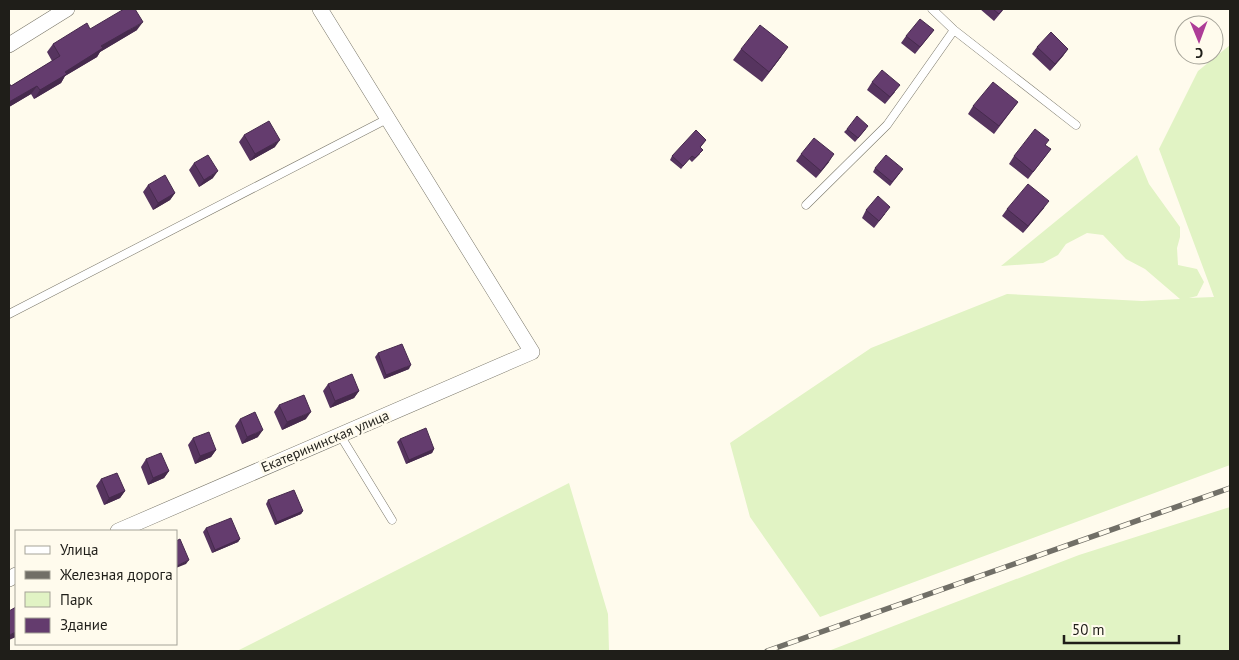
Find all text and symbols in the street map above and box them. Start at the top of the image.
north arrow [1174,15,1224,65]
text: С [1195,44,1203,62]
street label: Екатерининская улица [258,406,392,476]
legend [15,530,178,645]
text: Улица [60,540,98,559]
text: Железная дорога [59,565,173,584]
text: Парк [60,590,93,609]
scale bar [1064,612,1179,644]
text: Здание [60,615,108,634]
text: 50 m [1072,620,1105,639]

